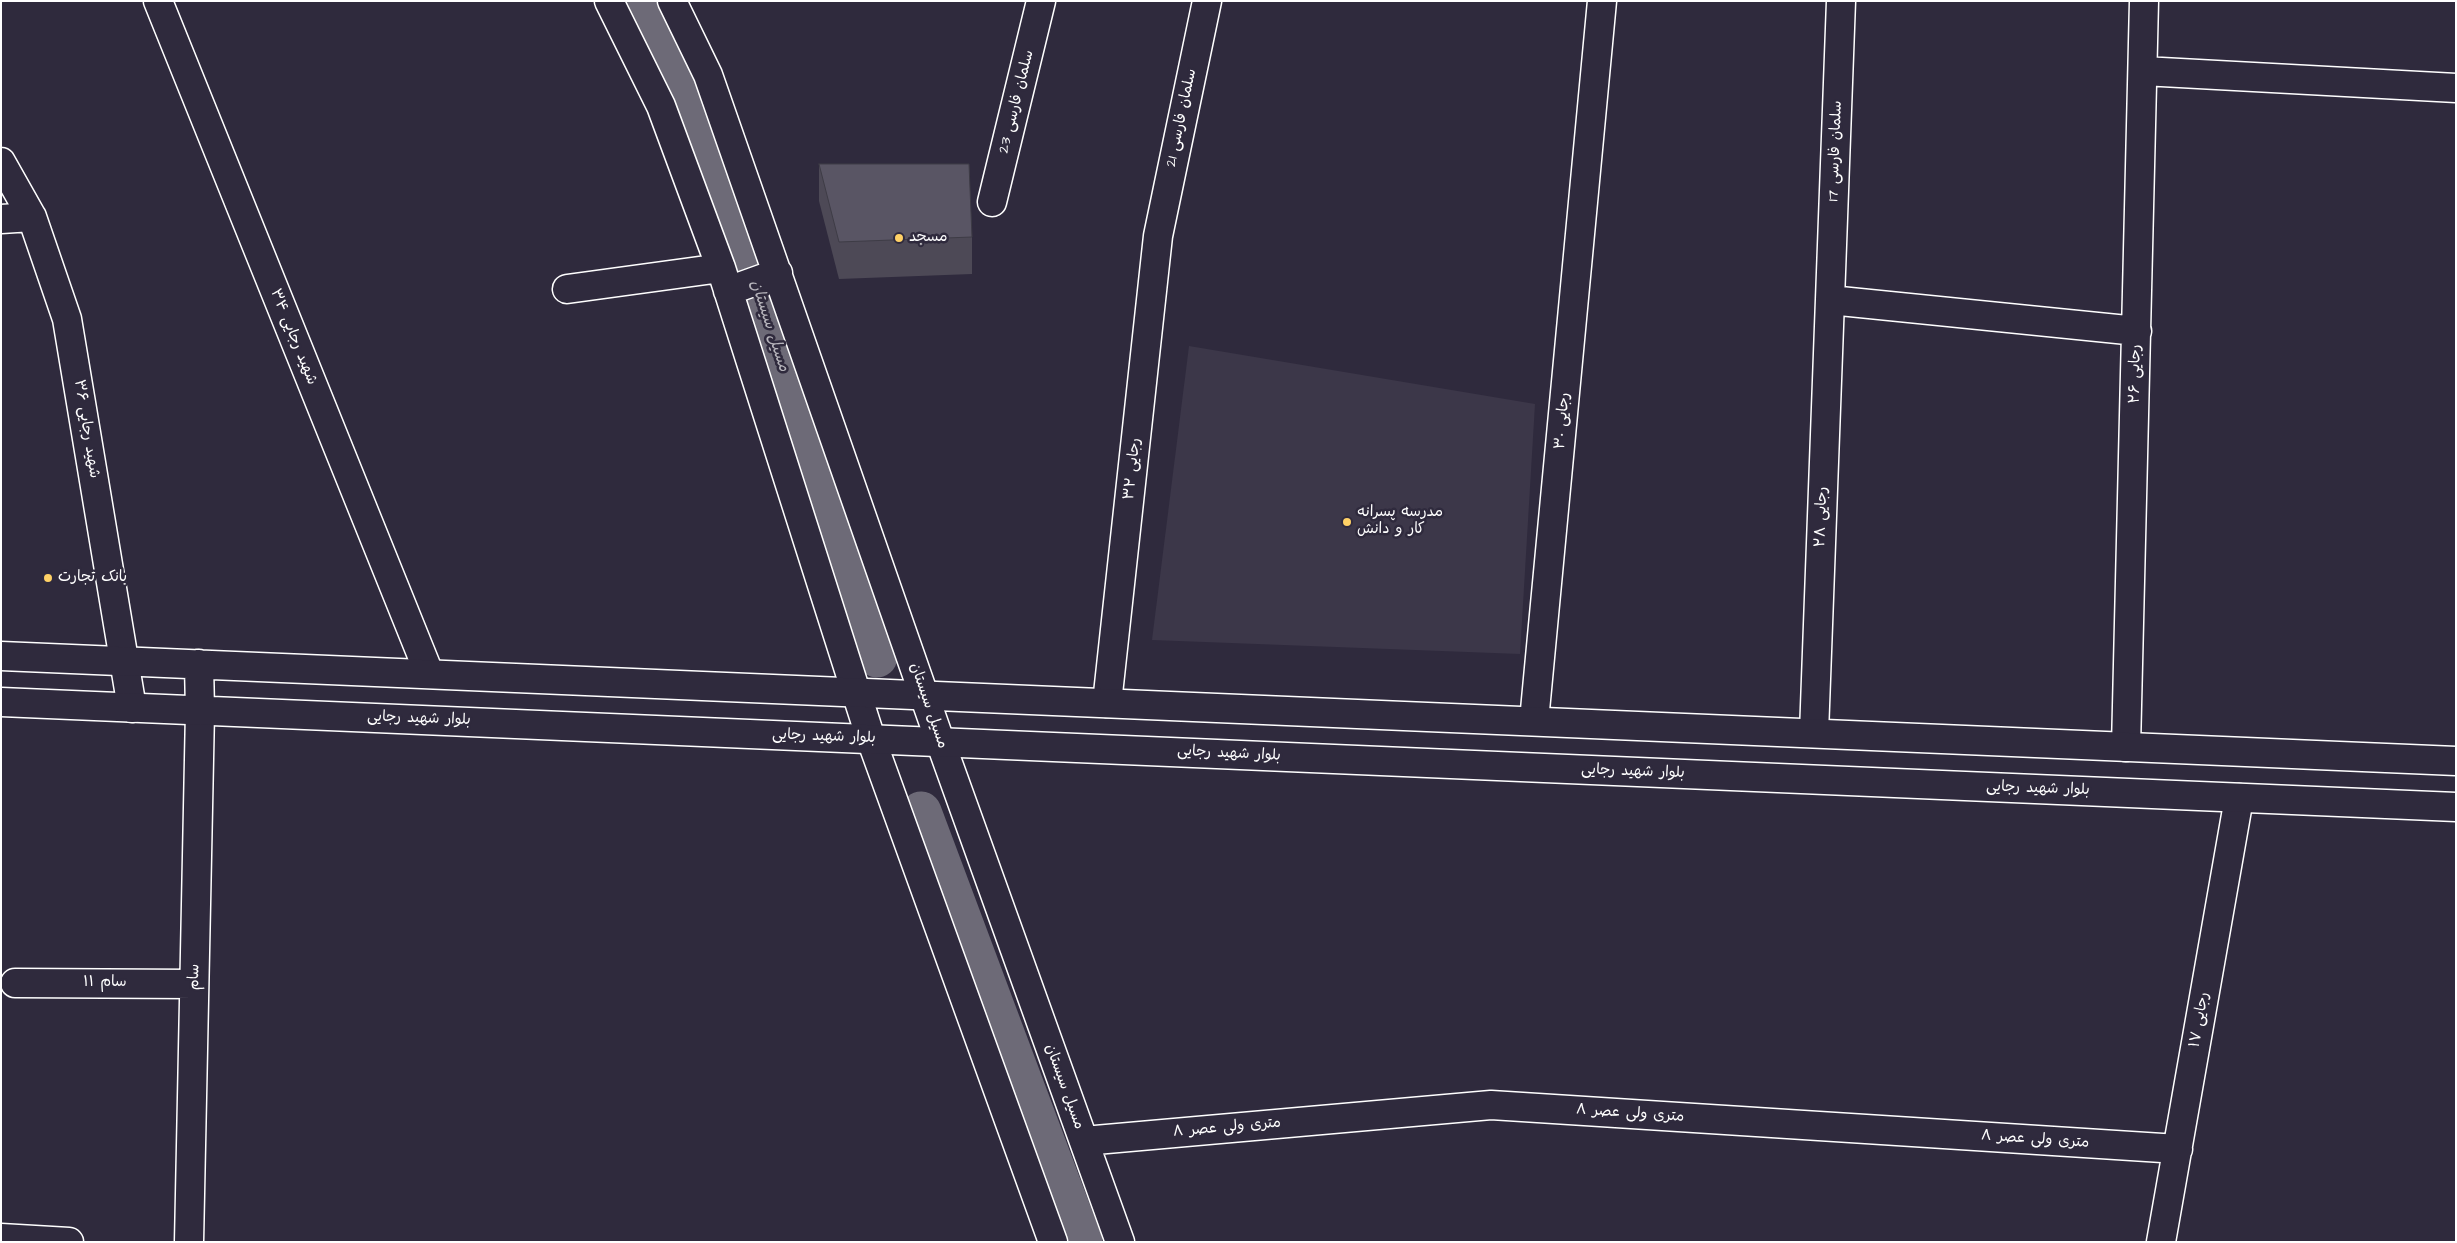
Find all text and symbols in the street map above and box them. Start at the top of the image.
street label: سلمان فارسی 23 [995,48,1039,156]
street label: سلمان فارسی 21 [1163,67,1201,169]
street label: سلمان فارسی 17 [1825,100,1847,202]
place label: مسجد [909,229,948,247]
marker: مسجد [893,232,905,244]
water label: مسیل سیستان [745,278,793,374]
street label: شهید رجایی ۳۴ [266,286,320,388]
street label: رجایی ۲۶ [2126,344,2146,404]
street label: شهید رجایی ۳۶ [69,378,103,480]
street label: رجایی ۳۰ [1552,392,1574,450]
street label: رجایی ۳۲ [1121,437,1145,501]
street label: رجایی ۲۸ [1812,486,1832,548]
place label: مدرسه پسرانه کار و دانش [1357,504,1443,539]
marker: مدرسه پسرانه کار و دانش [1341,516,1353,528]
place label: بانک تجارت [58,569,127,587]
marker: بانک تجارت [42,572,54,584]
street label: مسیل سیستان [905,661,951,751]
street label: بلوار شهید رجایی [367,708,471,730]
street label: بلوار شهید رجایی [772,726,876,748]
street label: بلوار شهید رجایی [1177,742,1281,766]
street label: بلوار شهید رجایی [1581,761,1685,783]
street label: بلوار شهید رجایی [1986,778,2090,800]
street label: سام [186,964,204,990]
street label: سام ۱۱ [83,974,127,992]
street label: رجایی ۱۷ [2186,991,2214,1049]
street label: مسیل سیستان [1040,1042,1088,1132]
street label: ۸ متری ولی عصر [1575,1101,1685,1127]
street label: ۸ متری ولی عصر [1172,1114,1282,1142]
street label: ۸ متری ولی عصر [1980,1127,2090,1153]

